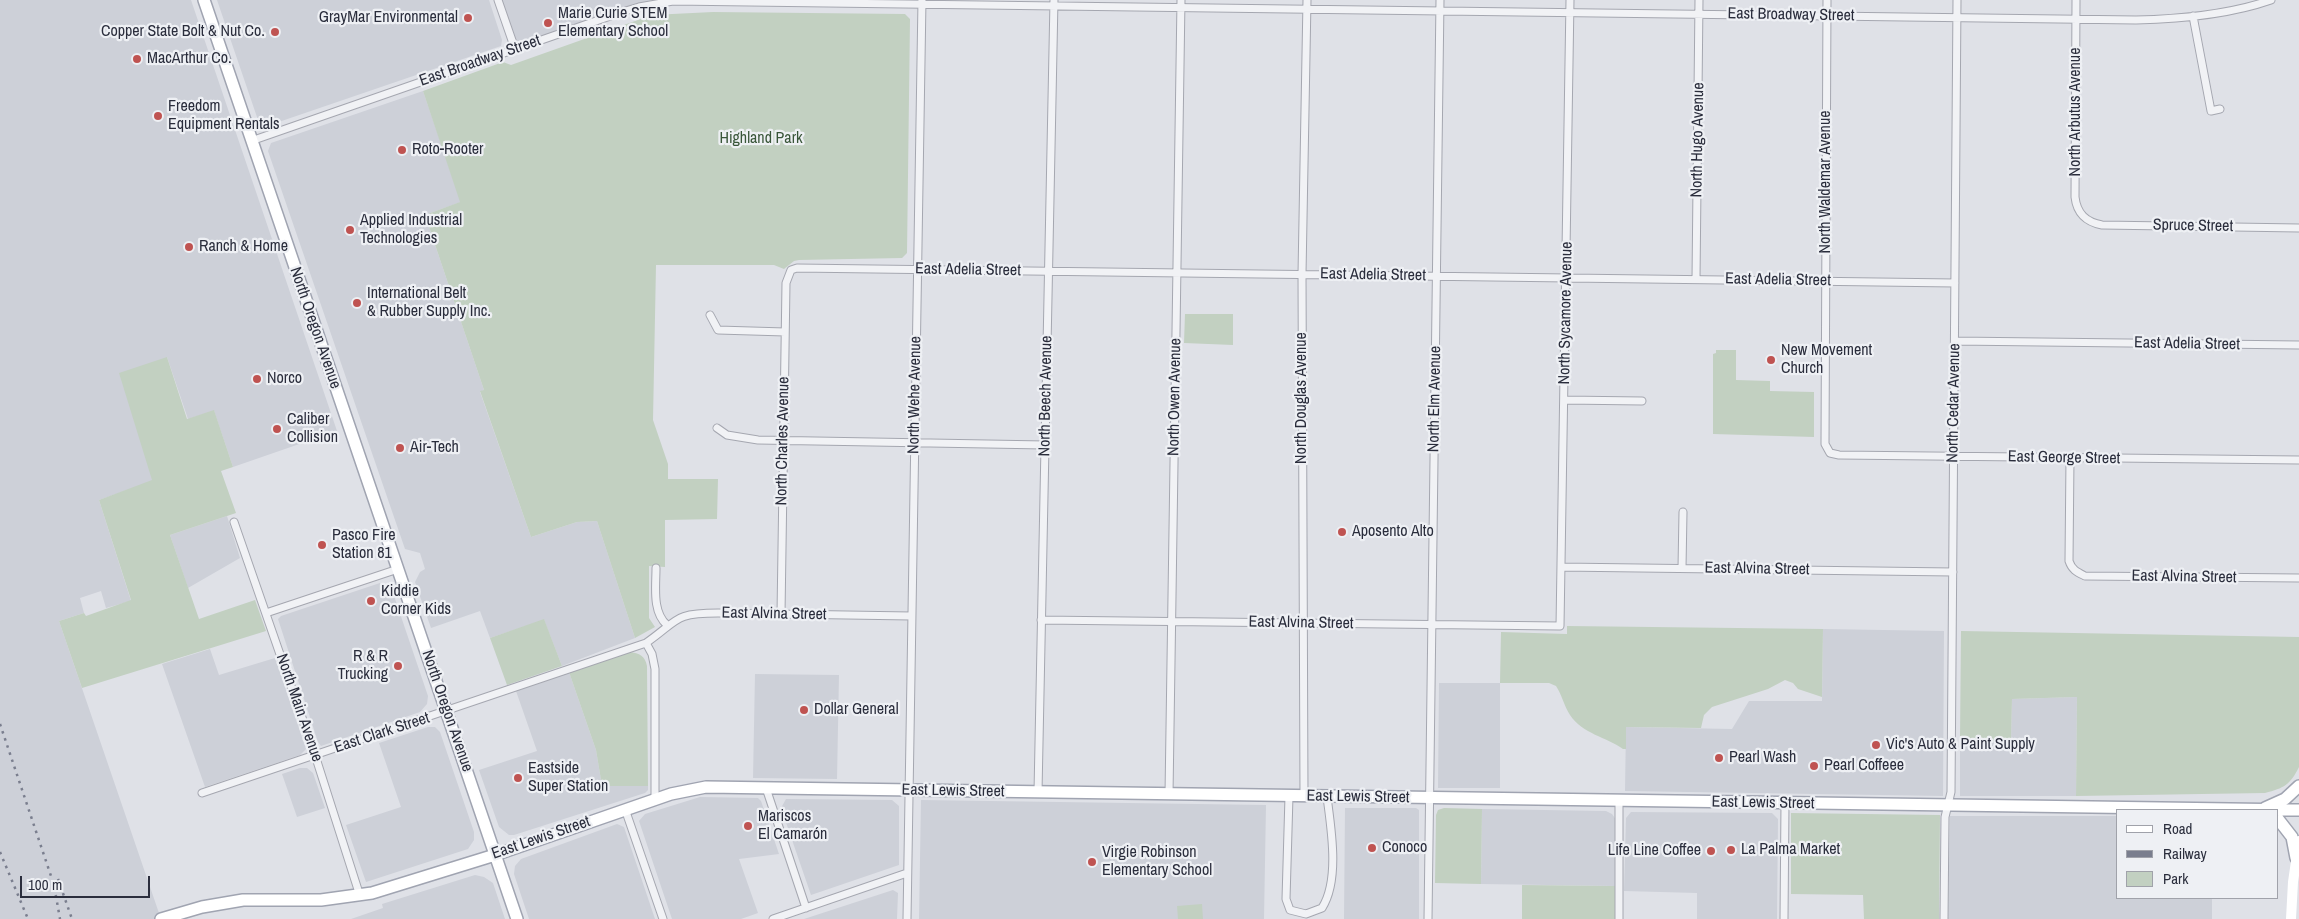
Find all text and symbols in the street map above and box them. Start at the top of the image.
place label: Marie Curie STEM Elementary School [558,4,668,42]
street label: East Broadway Street [1727,4,1855,26]
place label: GrayMar Environmental [319,8,458,28]
marker: GrayMar Environmental [462,12,474,24]
marker: Marie Curie STEM Elementary School [542,17,554,29]
place label: Copper State Bolt & Nut Co. [101,22,265,42]
marker: Copper State Bolt & Nut Co. [269,26,281,38]
street label: East Broadway Street [417,31,543,91]
street label: North Arbutus Avenue [2066,48,2086,176]
place label: MacArthur Co. [147,49,232,69]
marker: MacArthur Co. [131,53,143,65]
street label: North Hugo Avenue [1687,82,1709,198]
place label: Freedom Equipment Rentals [168,97,280,135]
marker: Freedom Equipment Rentals [152,110,164,122]
street label: North Waldemar Avenue [1816,111,1836,253]
park label: Highland Park [719,129,803,149]
place label: Roto-Rooter [412,140,483,160]
marker: Roto-Rooter [396,144,408,156]
place label: Applied Industrial Technologies [360,211,462,249]
street label: Spruce Street [2153,216,2233,236]
marker: Applied Industrial Technologies [344,224,356,236]
place label: Ranch & Home [199,237,288,257]
marker: Ranch & Home [183,241,195,253]
street label: North Sycamore Avenue [1555,241,1577,385]
street label: East Adelia Street [915,259,1021,281]
street label: East Adelia Street [1320,264,1426,286]
street label: North Oregon Avenue [285,265,345,391]
street label: East Adelia Street [1725,269,1831,291]
place label: International Belt & Rubber Supply Inc. [367,284,491,322]
marker: International Belt & Rubber Supply Inc. [351,297,363,309]
street label: North Douglas Avenue [1292,332,1312,464]
street label: East Adelia Street [2134,333,2240,355]
street label: North Beech Avenue [1035,335,1057,457]
street label: North Wehe Avenue [904,336,926,454]
street label: North Owen Avenue [1164,338,1186,456]
place label: New Movement Church [1781,341,1872,379]
street label: North Cedar Avenue [1943,343,1965,463]
street label: North Elm Avenue [1424,346,1446,452]
marker: New Movement Church [1765,354,1777,366]
place label: Norco [267,369,302,389]
marker: Norco [251,373,263,385]
street label: North Charles Avenue [772,376,794,506]
place label: Caliber Collision [287,410,338,448]
marker: Caliber Collision [271,423,283,435]
place label: Air-Tech [410,438,459,458]
marker: Air-Tech [394,442,406,454]
street label: East George Street [2008,447,2120,469]
place label: Aposento Alto [1352,522,1434,542]
place label: Pasco Fire Station 81 [332,526,395,564]
marker: Aposento Alto [1336,526,1348,538]
marker: Pasco Fire Station 81 [316,539,328,551]
street label: East Alvina Street [1704,558,1810,580]
street label: East Alvina Street [2131,566,2237,588]
place label: Kiddie Corner Kids [381,582,451,620]
marker: Kiddie Corner Kids [365,595,377,607]
street label: East Alvina Street [721,603,827,625]
street label: East Alvina Street [1248,612,1354,634]
place label: R & R Trucking [337,647,388,685]
street label: North Oregon Avenue [417,648,477,774]
street label: North Main Avenue [272,652,326,764]
marker: R & R Trucking [392,660,404,672]
place label: Dollar General [814,700,899,720]
marker: Dollar General [798,704,810,716]
street label: East Clark Street [332,709,432,757]
place label: Vic's Auto & Paint Supply [1886,735,2035,755]
marker: Vic's Auto & Paint Supply [1870,739,1882,751]
place label: Pearl Wash [1729,748,1796,768]
marker: Pearl Wash [1713,752,1725,764]
place label: Pearl Coffeee [1824,756,1904,776]
place label: Eastside Super Station [528,759,608,797]
marker: Pearl Coffeee [1808,760,1820,772]
marker: Eastside Super Station [512,772,524,784]
street label: East Lewis Street [901,781,1005,801]
street label: East Lewis Street [1306,787,1410,807]
street label: East Lewis Street [1711,793,1815,813]
place label: Mariscos El Camarón [758,807,827,845]
legend [2116,809,2279,899]
street label: East Lewis Street [489,812,593,864]
text: Road [2163,818,2192,839]
marker: Mariscos El Camarón [742,820,754,832]
place label: Conoco [1382,838,1427,858]
place label: La Palma Market [1741,840,1840,860]
place label: Life Line Coffee [1608,841,1701,861]
marker: Conoco [1366,842,1378,854]
place label: Virgie Robinson Elementary School [1102,843,1212,881]
text: Railway [2163,843,2207,864]
marker: La Palma Market [1725,844,1737,856]
marker: Life Line Coffee [1705,845,1717,857]
marker: Virgie Robinson Elementary School [1086,856,1098,868]
scale bar [22,866,152,898]
text: Park [2163,868,2188,889]
text: 100 m [28,874,62,895]

